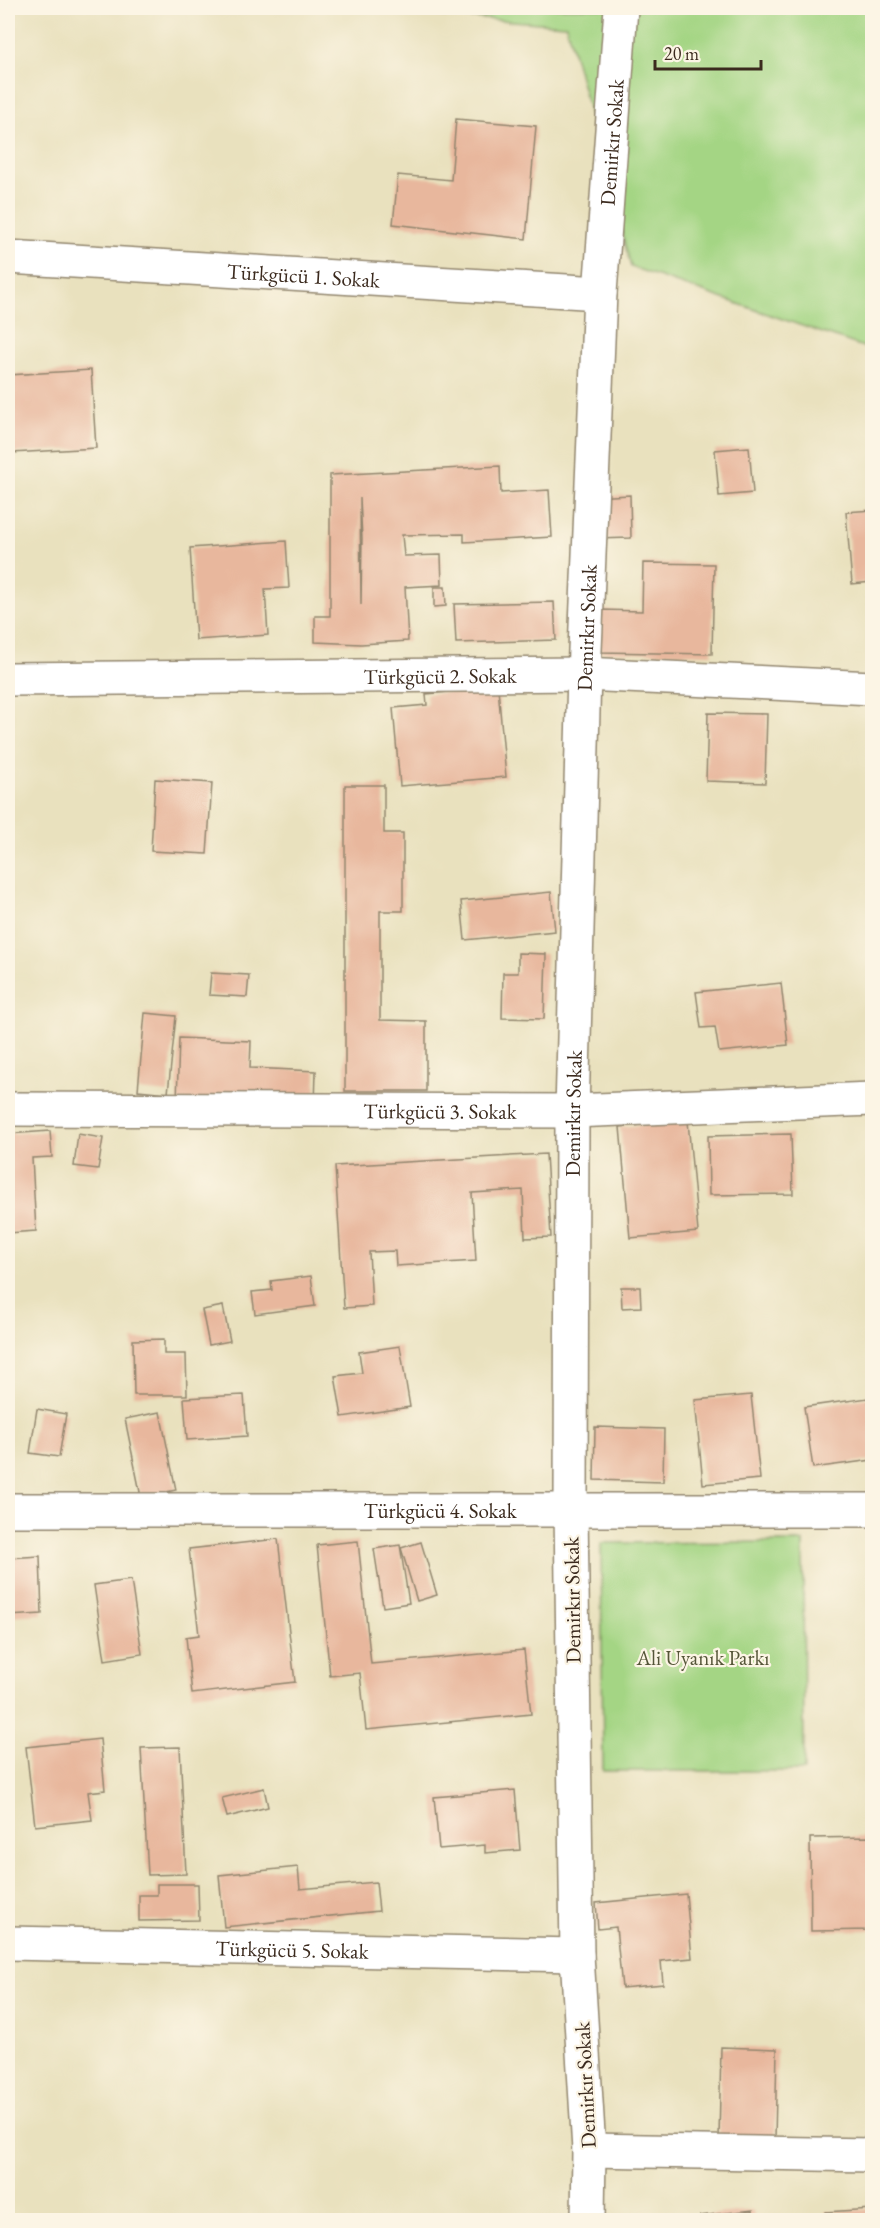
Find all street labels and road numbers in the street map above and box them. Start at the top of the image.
street label: Demirkır Sokak [593,77,629,207]
street label: Türkgücü 1. Sokak [226,257,382,293]
street label: Demirkır Sokak [570,563,602,691]
street label: Türkgücü 2. Sokak [363,661,518,689]
street label: Demirkır Sokak [558,1049,587,1177]
street label: Türkgücü 3. Sokak [363,1097,518,1124]
street label: Türkgücü 4. Sokak [363,1497,518,1524]
street label: Demirkır Sokak [557,1535,587,1664]
street label: Türkgücü 5. Sokak [215,1934,370,1964]
street label: Demirkır Sokak [568,2020,602,2149]

